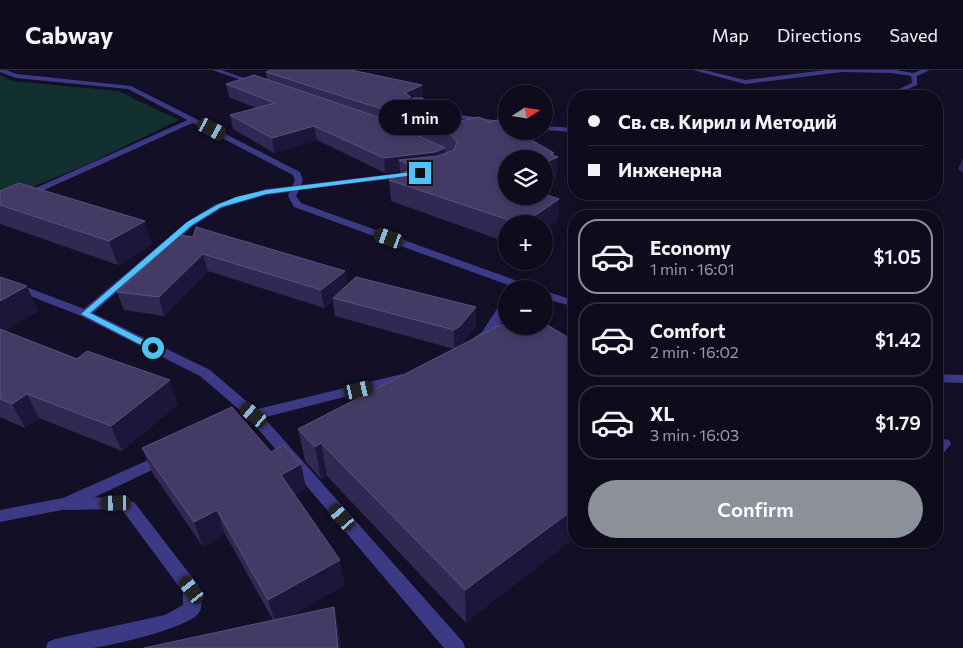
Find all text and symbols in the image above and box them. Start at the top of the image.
text: Cabway [25,20,113,49]
text: Map [712,24,749,46]
text: Directions [777,24,861,46]
text: Saved [889,24,938,46]
north arrow [498,85,552,140]
map controls [498,85,553,335]
callout: 1 min [379,101,461,136]
text: 1 min [401,108,439,127]
text: Св. св. Кирил и Методий [618,110,837,133]
car [195,115,228,143]
button: layers [498,150,553,205]
text: Инженерна [618,158,722,181]
route end [409,162,431,184]
button: + [498,215,553,270]
car [372,226,405,250]
icon: car [590,234,635,279]
text: Economy [650,236,731,259]
text: $1.05 [874,245,921,268]
text: 1 min · 16:01 [650,259,735,278]
button: − [498,280,553,335]
icon: car [590,317,635,362]
text: Comfort [650,319,726,342]
text: $1.42 [875,328,921,351]
route start [142,337,164,359]
text: 2 min · 16:02 [650,342,739,361]
car [342,379,375,401]
car [237,400,270,430]
icon: car [590,400,635,445]
text: XL [650,402,675,425]
text: $1.79 [875,411,921,434]
text: 3 min · 16:03 [650,425,739,444]
button: Confirm [588,480,923,538]
car [100,495,131,511]
car [326,501,357,533]
car [176,574,207,606]

